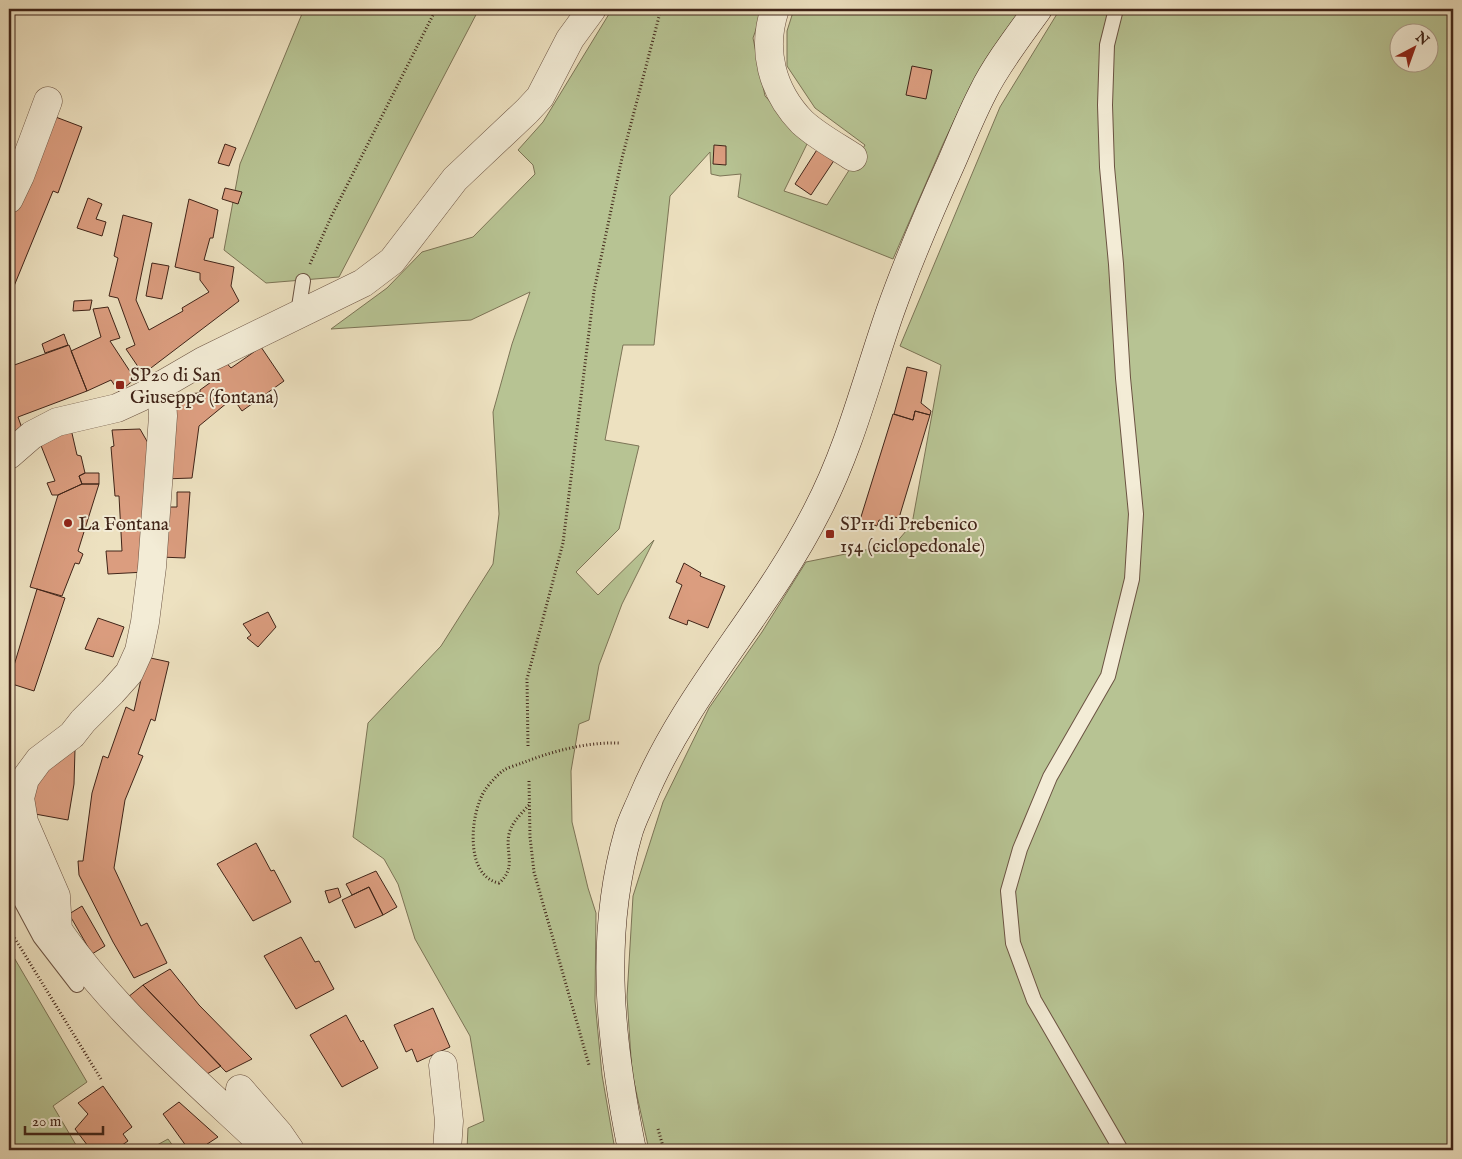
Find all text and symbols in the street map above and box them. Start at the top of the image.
north arrow [1390,22,1440,72]
text: N [1411,28,1432,50]
place label: SP20 di San Giuseppe (fontana) [130,364,279,410]
marker: SP20 di San Giuseppe (fontana) [114,379,126,391]
place label: La Fontana [78,513,170,537]
place label: SP11 di Prebenico 154 (ciclopedonale) [840,513,985,559]
marker: La Fontana [62,517,74,529]
marker: SP11 di Prebenico 154 (ciclopedonale) [824,528,836,540]
scale bar [25,1104,102,1136]
text: 20 m [32,1112,62,1131]

